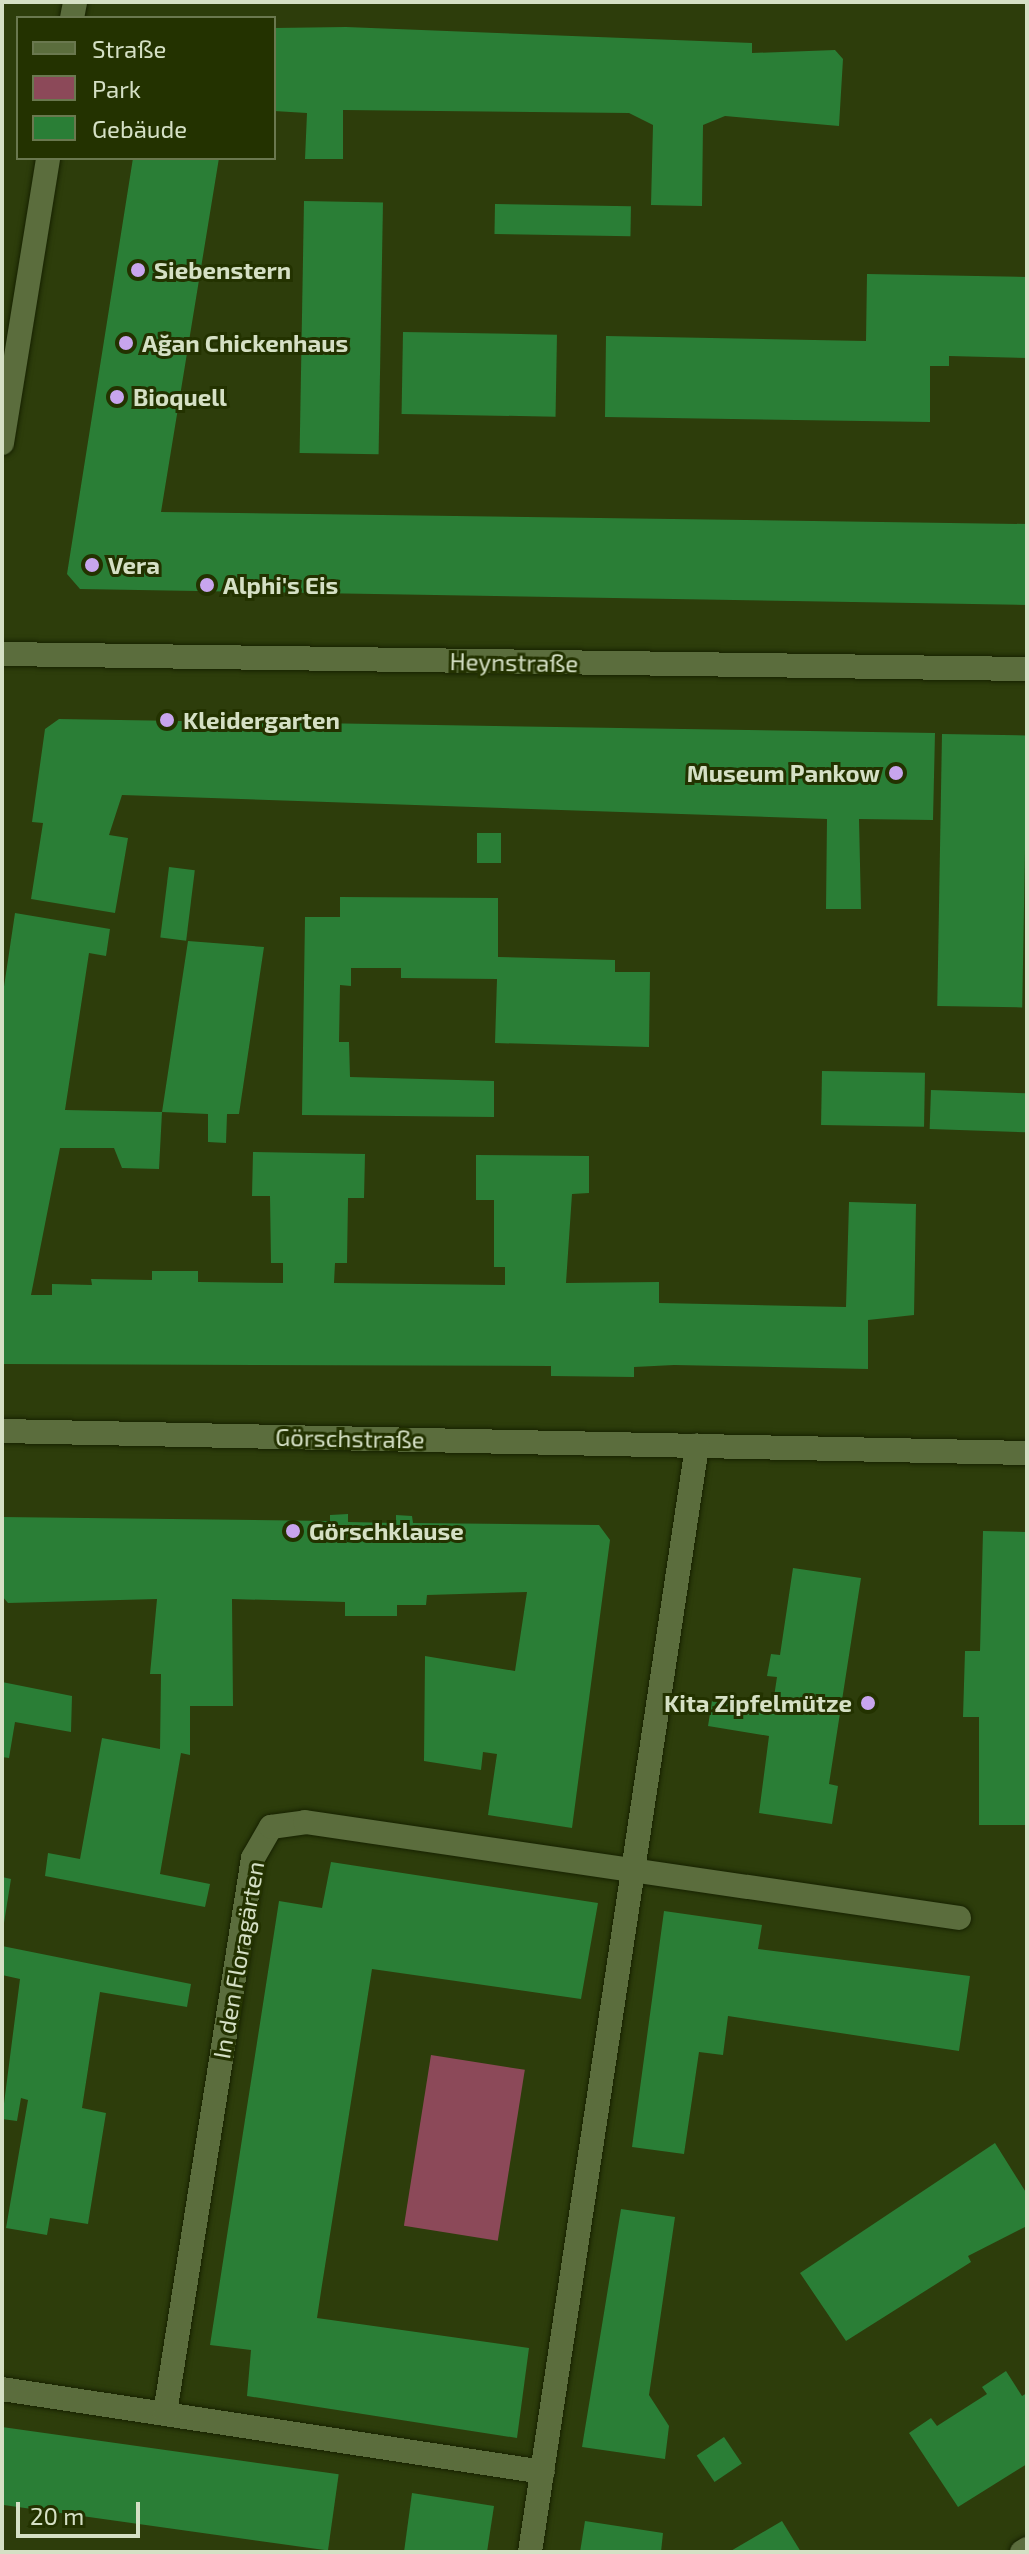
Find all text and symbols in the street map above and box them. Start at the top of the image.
legend [16,16,276,160]
text: Straße [92,34,166,63]
text: Park [92,74,141,103]
text: Gebäude [92,114,187,143]
place label: Siebenstern [154,256,291,284]
marker: Siebenstern [129,261,147,279]
place label: Ağan Chickenhaus [142,329,348,357]
marker: Ağan Chickenhaus [117,334,135,352]
place label: Bioquell [133,383,227,411]
marker: Bioquell [108,388,126,406]
place label: Vera [108,551,160,579]
marker: Vera [83,556,101,574]
place label: Alphi's Eis [223,571,338,599]
marker: Alphi's Eis [198,576,216,594]
street label: Heynstraße [449,646,579,678]
place label: Kleidergarten [183,706,340,734]
marker: Kleidergarten [158,711,176,729]
place label: Museum Pankow [687,759,880,787]
marker: Museum Pankow [887,764,905,782]
street label: Görschstraße [275,1422,425,1454]
place label: Görschklause [309,1517,464,1545]
marker: Görschklause [284,1522,302,1540]
place label: Kita Zipfelmütze [664,1689,852,1717]
marker: Kita Zipfelmütze [859,1694,877,1712]
street label: In den Floragärten [206,1859,270,2061]
scale bar [20,2486,144,2536]
text: 20 m [30,2501,84,2530]

